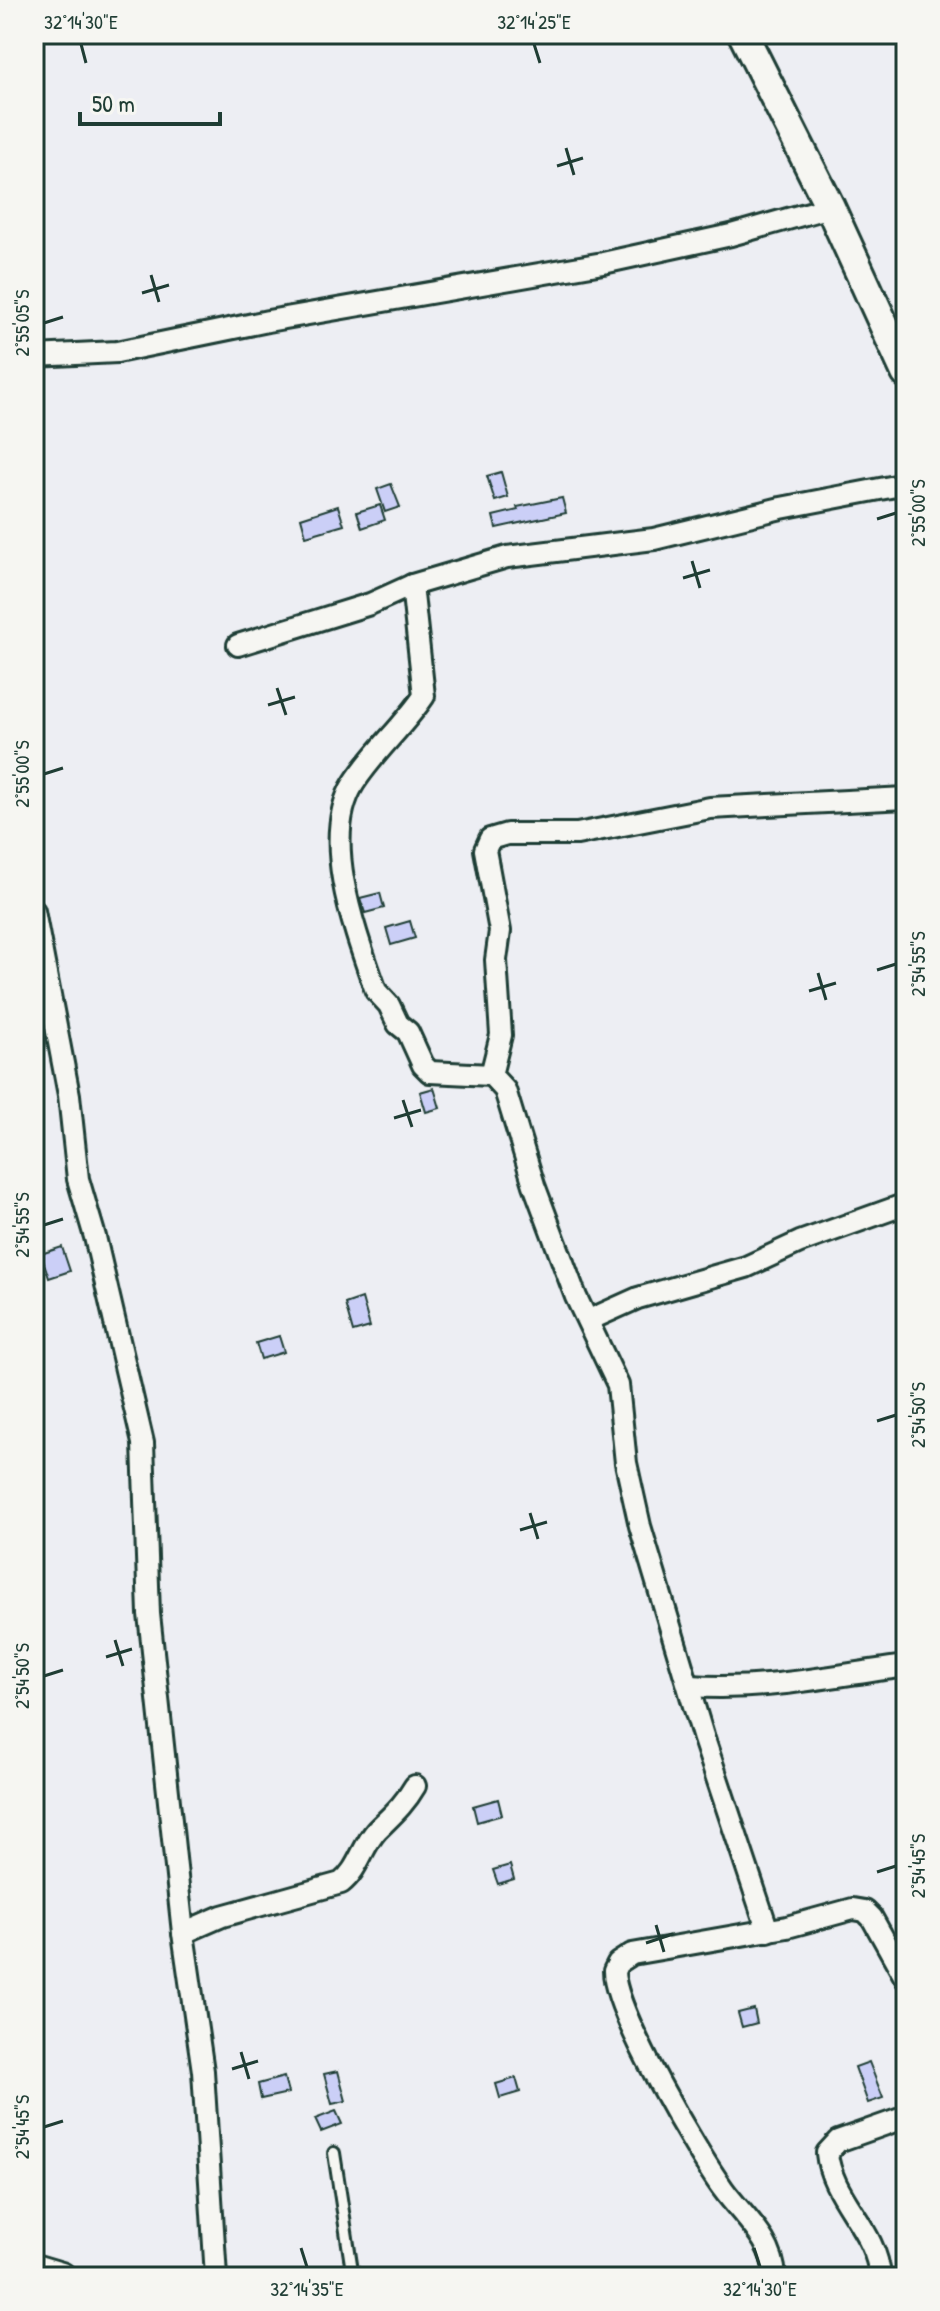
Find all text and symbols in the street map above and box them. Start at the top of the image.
text: 32°14'30"E [44,8,118,35]
text: 32°14'25"E [497,8,571,35]
scale bar [80,76,220,126]
text: 50 m [92,87,135,119]
text: 2°55'05"S [8,290,35,356]
text: 2°55'00"S [904,479,931,547]
text: 2°55'00"S [8,740,35,808]
text: 2°54'55"S [904,931,931,997]
text: 2°54'55"S [8,1192,35,1258]
text: 2°54'50"S [904,1382,931,1448]
text: 2°54'50"S [8,1643,35,1709]
text: 2°54'45"S [904,1834,931,1898]
text: 2°54'45"S [8,2095,35,2159]
text: 32°14'35"E [270,2275,344,2302]
text: 32°14'30"E [723,2275,797,2302]

